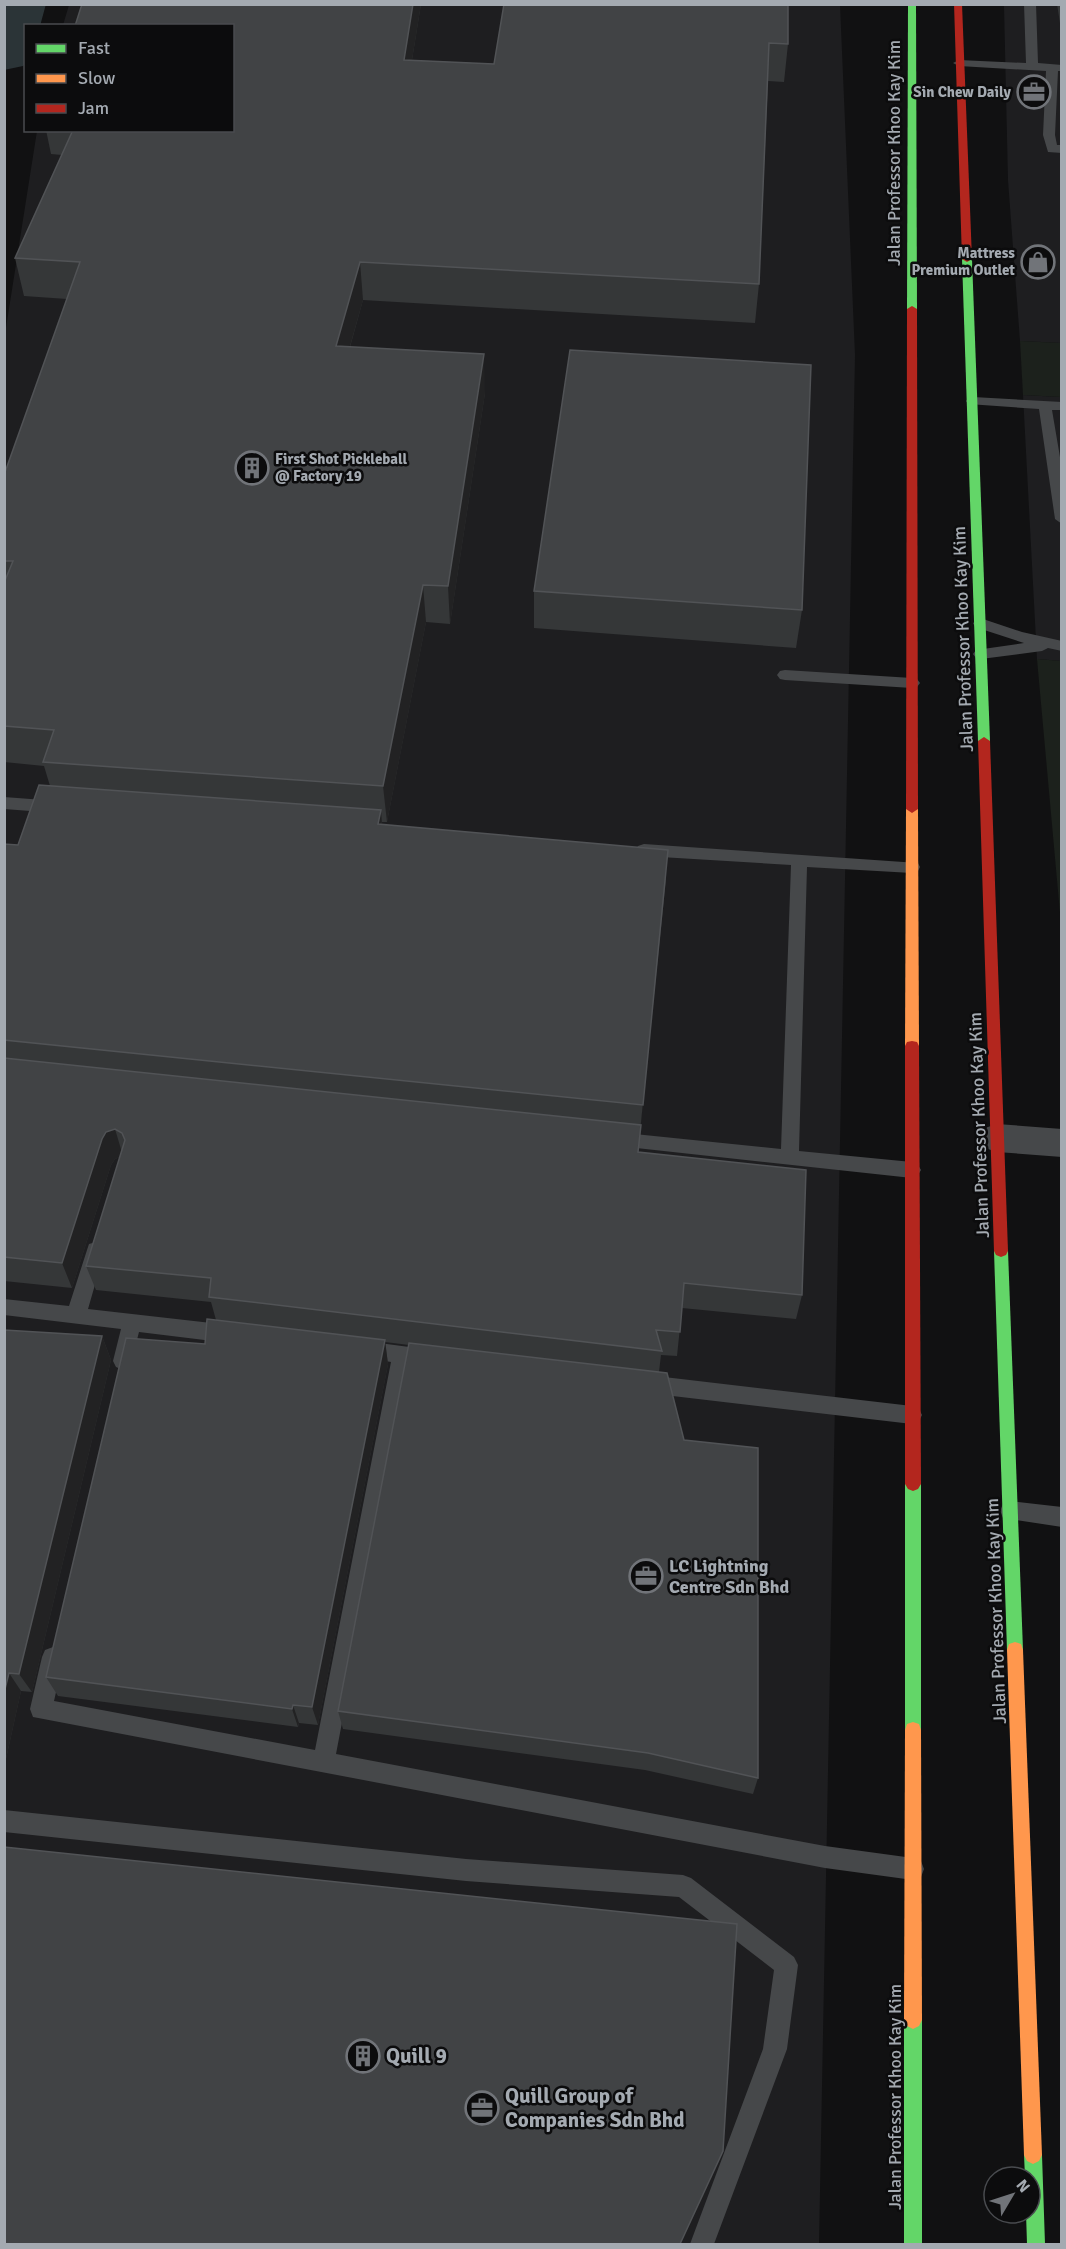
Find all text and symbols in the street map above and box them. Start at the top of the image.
legend [24,24,234,132]
text: Fast [78,37,110,59]
street label: Jalan Professor Khoo Kay Kim [883,40,905,266]
text: Slow [78,67,115,89]
office icon: Sin Chew Daily [1016,74,1052,110]
place label: Sin Chew Daily [913,83,1012,101]
text: Jam [78,97,109,119]
place label: Mattress Premium Outlet [911,244,1015,279]
shop icon: Mattress Premium Outlet [1020,244,1056,280]
building icon: First Shot Pickleball @ Factory 19 [234,450,270,486]
place label: First Shot Pickleball @ Factory 19 [275,450,408,485]
street label: Jalan Professor Khoo Kay Kim [948,526,978,752]
street label: Jalan Professor Khoo Kay Kim [964,1012,994,1238]
street label: Jalan Professor Khoo Kay Kim [981,1498,1011,1724]
place label: LC Lightning Centre Sdn Bhd [669,1555,790,1598]
office icon: LC Lightning Centre Sdn Bhd [628,1558,664,1594]
street label: Jalan Professor Khoo Kay Kim [884,1984,906,2210]
building icon: Quill 9 [345,2038,381,2074]
place label: Quill 9 [386,2043,447,2069]
place label: Quill Group of Companies Sdn Bhd [505,2083,685,2133]
office icon: Quill Group of Companies Sdn Bhd [464,2090,500,2126]
north arrow [982,2165,1042,2225]
text: N [1012,2176,1034,2197]

